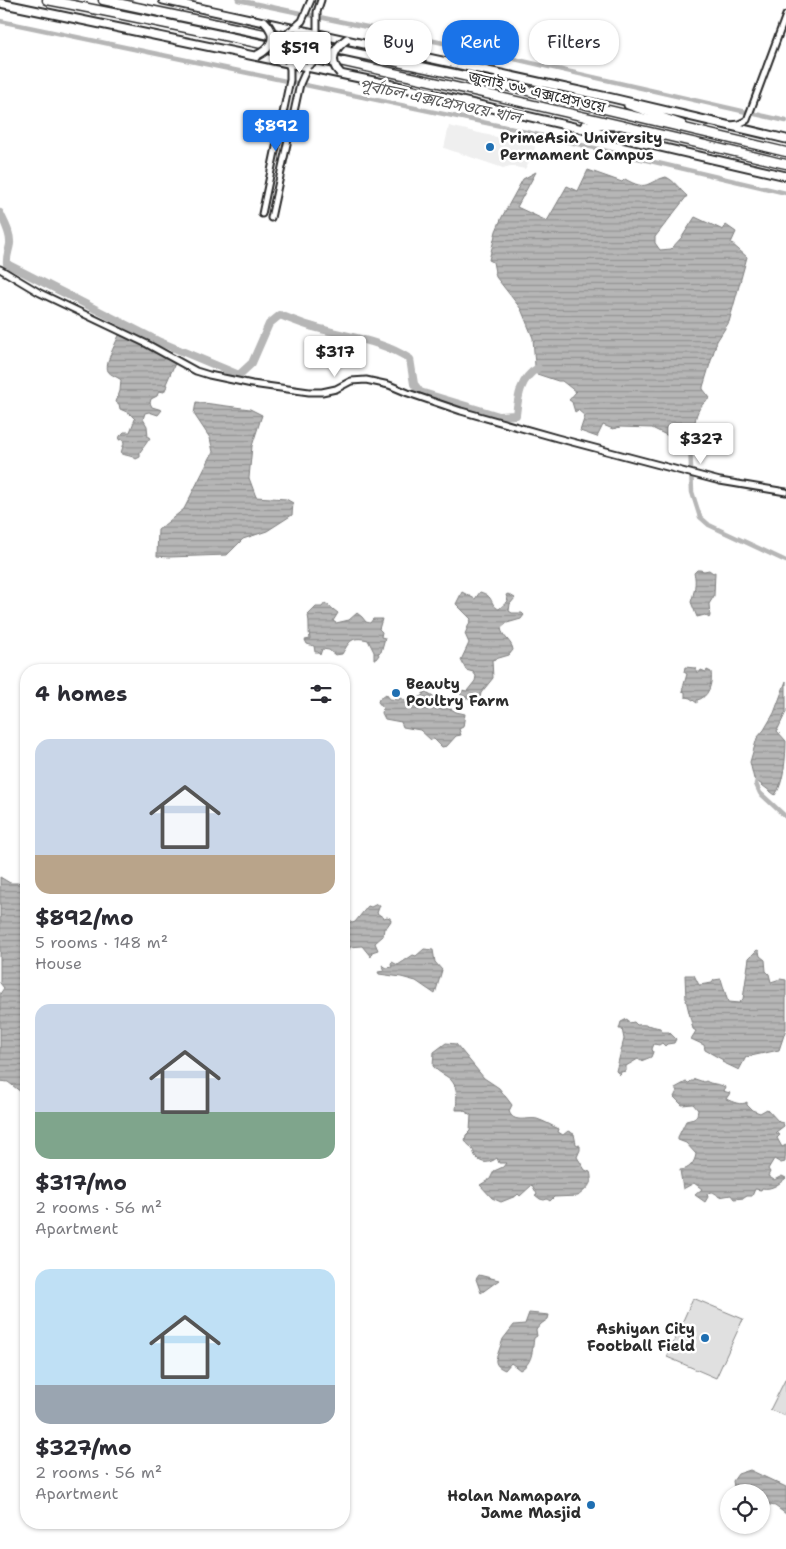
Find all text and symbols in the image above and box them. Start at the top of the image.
chip: Buy [365,20,432,65]
chip: Rent [442,20,519,65]
chip: Filters [529,20,619,65]
pin: $519 [270,32,330,74]
text: $519 [281,37,319,58]
street label: জুলাই ৩৬ এক্সপ্রেসওয়ে [465,66,608,118]
water label: পূর্বাচল এক্সপ্রেসওয়ে খাল [357,74,526,129]
pin: $892 [246,110,306,152]
text: $892 [254,115,298,136]
place label: PrimeAsia University Permament Campus [500,128,662,165]
marker: PrimeAsia University Permament Campus [484,141,496,153]
pin: $317 [305,336,365,378]
text: $317 [315,341,355,362]
pin: $327 [671,422,731,465]
text: $327 [679,428,723,449]
place label: Beauty Poultry Farm [406,674,509,711]
text: 4 homes [35,680,127,708]
icon: filters [307,680,335,708]
marker: Beauty Poultry Farm [390,687,402,699]
icon: home [140,772,230,862]
text: $892/mo [35,904,134,932]
text: 5 rooms · 148 m² [35,932,168,953]
text: House [35,953,82,974]
icon: home [140,1037,230,1127]
text: $317/mo [35,1169,127,1197]
text: 2 rooms · 56 m² [35,1197,162,1218]
text: Apartment [35,1218,118,1239]
icon: home [140,1302,230,1392]
place label: Ashiyan City Football Field [587,1319,695,1356]
marker: Ashiyan City Football Field [699,1332,711,1344]
text: $327/mo [35,1434,132,1462]
text: 2 rooms · 56 m² [35,1462,162,1483]
text: Apartment [35,1483,118,1504]
map controls [720,1484,770,1534]
button: locate [720,1484,770,1534]
place label: Holan Namapara Jame Masjid [447,1486,582,1523]
marker: Holan Namapara Jame Masjid [585,1499,597,1511]

